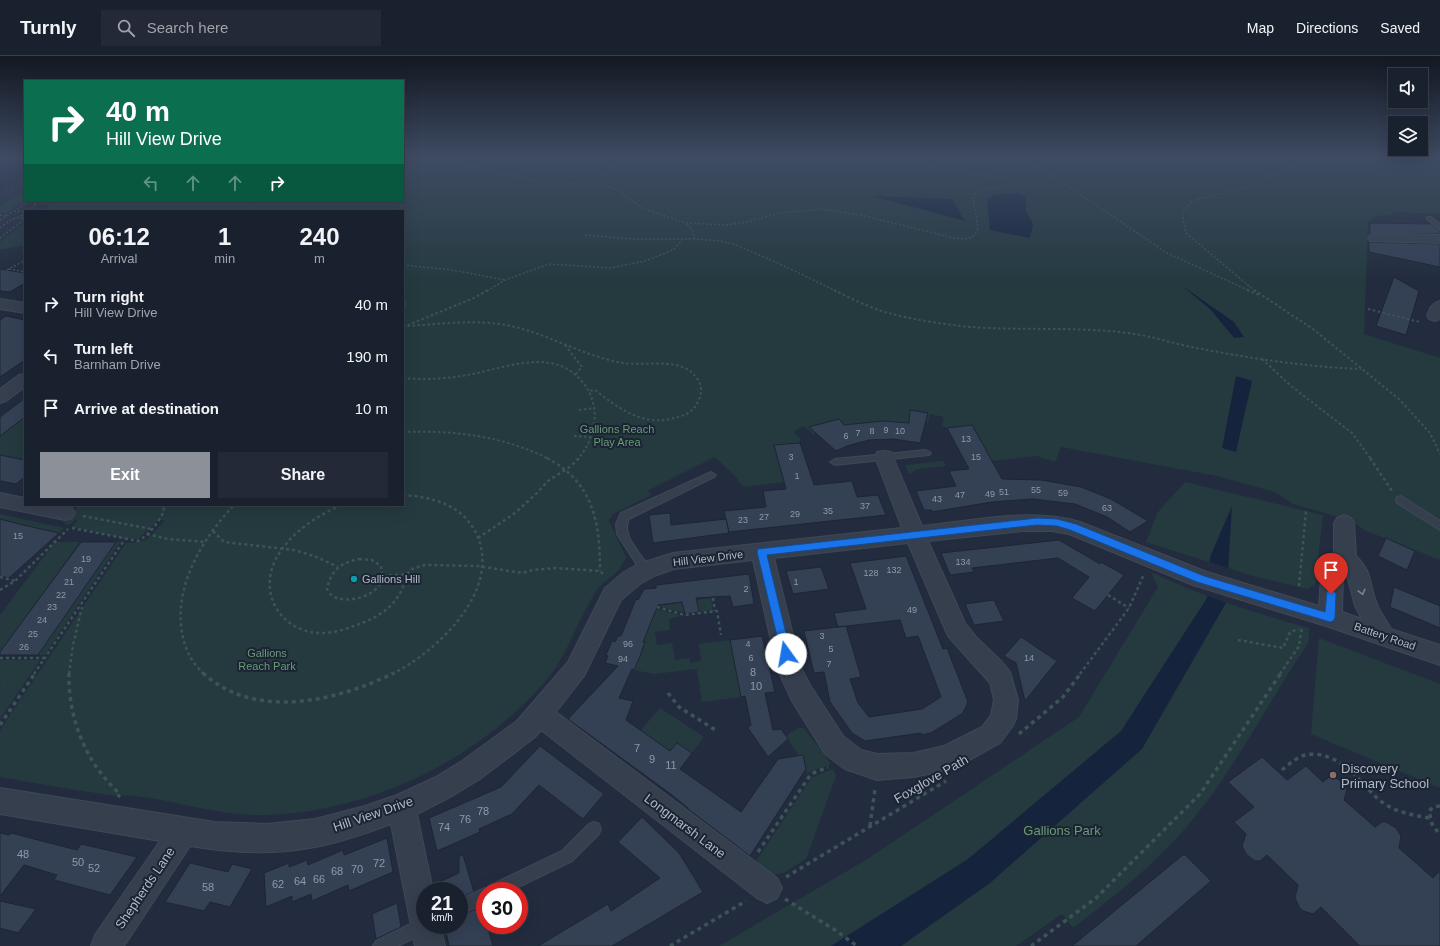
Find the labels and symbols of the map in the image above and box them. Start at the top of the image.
park label: Gallions Reach Play Area [580,423,654,448]
house number: 9 [883,425,889,435]
house number: 8 [869,426,875,436]
house number: 10 [895,426,905,436]
house number: 7 [855,428,861,438]
house number: 6 [843,431,849,441]
house number: 13 [961,434,971,444]
house number: 3 [788,452,794,462]
house number: 15 [971,452,981,462]
house number: 1 [794,471,800,481]
house number: 55 [1031,485,1041,495]
house number: 51 [999,487,1009,497]
house number: 59 [1058,488,1068,498]
house number: 49 [985,489,995,499]
house number: 47 [955,490,965,500]
house number: 43 [932,494,942,504]
house number: 37 [860,501,870,511]
house number: 63 [1102,503,1112,513]
house number: 35 [823,506,833,516]
house number: 29 [790,509,800,519]
house number: 27 [759,512,769,522]
house number: 23 [738,515,748,525]
house number: 15 [13,531,23,541]
street label: Hill View Drive [672,548,744,568]
pin [1314,553,1348,594]
house number: 19 [81,554,91,564]
house number: 134 [955,557,971,567]
house number: 20 [73,565,83,575]
house number: 132 [886,565,902,575]
house number: 128 [863,568,879,578]
place label: Gallions Hill [362,573,420,585]
marker: Gallions Hill [349,574,359,584]
house number: 21 [64,577,74,587]
house number: 1 [793,577,799,587]
house number: 2 [743,584,749,594]
one-way arrow [1357,589,1366,596]
house number: 22 [56,590,66,600]
house number: 23 [47,602,57,612]
house number: 49 [907,605,917,615]
house number: 24 [37,615,47,625]
street label: Battery Road [1353,620,1417,652]
house number: 25 [28,629,38,639]
house number: 3 [819,631,825,641]
position arrow [765,633,807,675]
house number: 96 [623,639,633,649]
house number: 4 [745,639,751,649]
house number: 26 [19,642,29,652]
house number: 5 [828,644,834,654]
park label: Gallions Reach Park [238,647,296,672]
house number: 6 [748,653,754,663]
house number: 14 [1024,653,1034,663]
house number: 94 [618,654,628,664]
house number: 7 [826,659,832,669]
house number: 8 [750,666,756,678]
house number: 10 [750,680,762,692]
house number: 7 [634,742,640,754]
street label: Foxglove Path [891,752,971,806]
house number: 9 [649,753,655,765]
house number: 11 [665,759,677,771]
place label: Discovery Primary School [1341,761,1429,791]
marker: Discovery Primary School [1328,770,1338,780]
street label: Longmarsh Lane [642,791,728,861]
street label: Hill View Drive [331,793,415,835]
house number: 78 [477,805,489,817]
house number: 76 [459,813,471,825]
house number: 74 [438,821,450,833]
park label: Gallions Park [1023,823,1101,838]
street label: Shepherds Lane [112,844,178,932]
house number: 48 [17,848,29,860]
house number: 50 [72,856,84,868]
house number: 72 [373,857,385,869]
house number: 52 [88,862,100,874]
house number: 70 [351,863,363,875]
house number: 68 [331,865,343,877]
house number: 66 [313,873,325,885]
house number: 64 [294,875,306,887]
house number: 62 [272,878,284,890]
house number: 58 [202,881,214,893]
speed limit sign: 30 [476,882,528,934]

